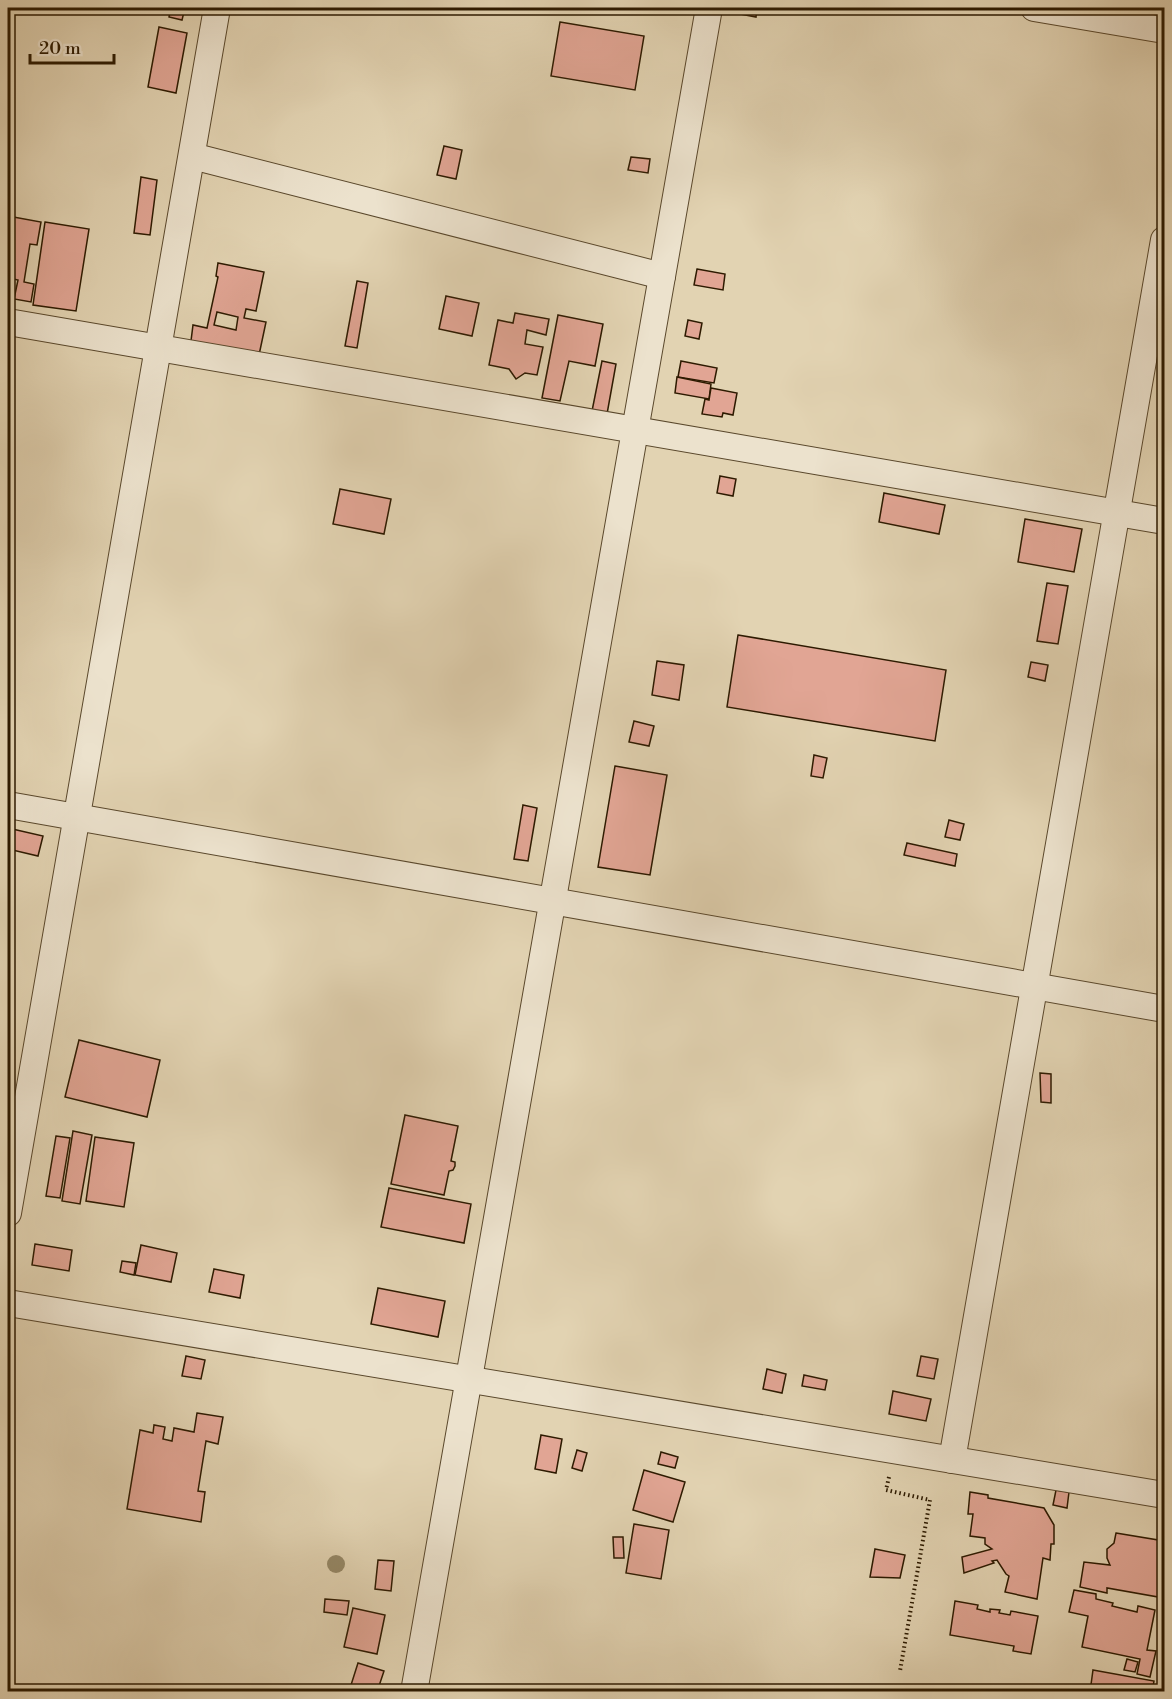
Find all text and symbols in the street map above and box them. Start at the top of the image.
scale bar [30,27,114,65]
text: 20 m [39,37,81,60]

